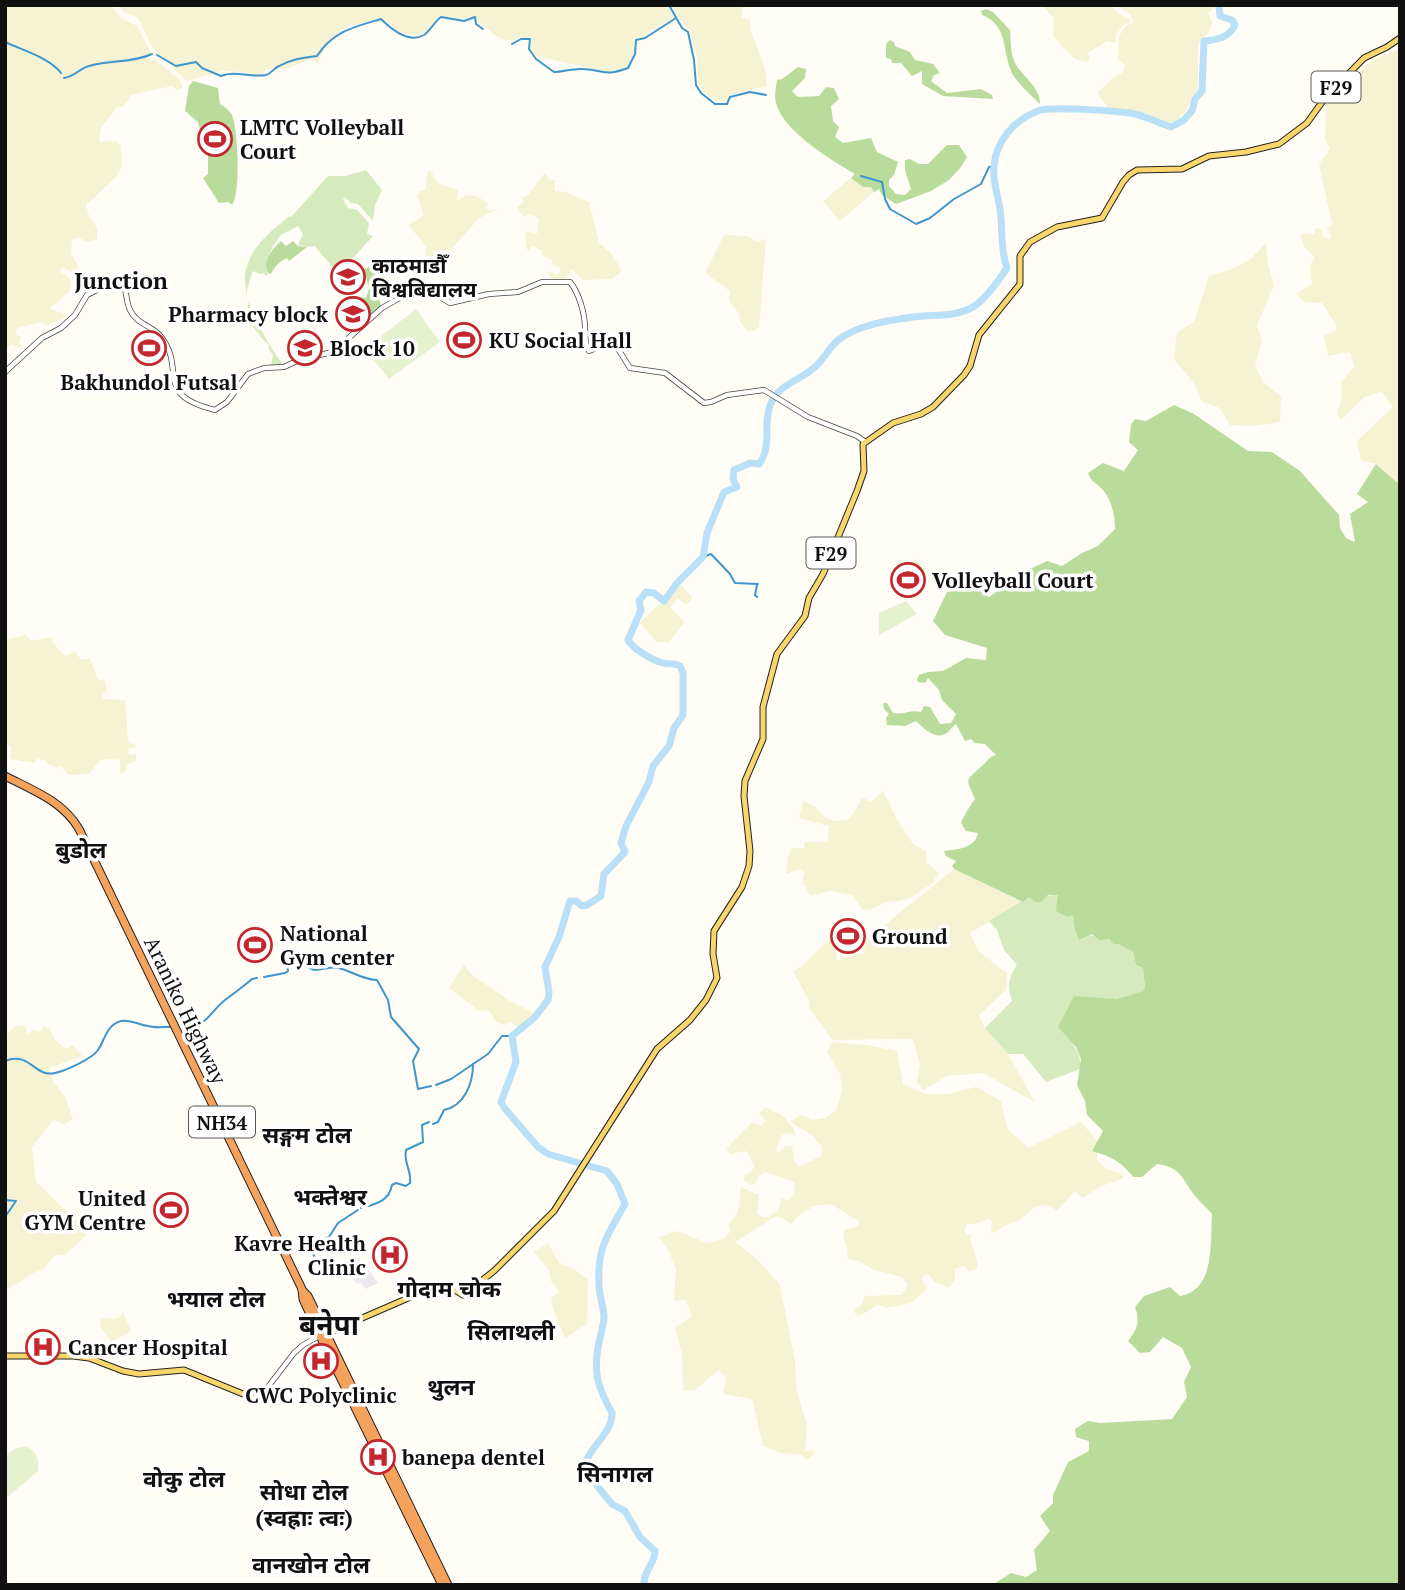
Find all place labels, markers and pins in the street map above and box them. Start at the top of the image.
place label: LMTC Volleyball Court [240,113,404,165]
sports icon: LMTC Volleyball Court [196,120,234,158]
place label: काठमाडौँ बिश्वबिद्यालय [372,251,477,303]
school or university icon: काठमाडौँ बिश्वबिद्यालय [329,258,367,296]
school or university icon: Pharmacy block [334,295,372,333]
place label: Pharmacy block [168,300,329,328]
sports icon: KU Social Hall [445,321,483,359]
place label: KU Social Hall [489,326,632,354]
sports icon: Bakhundol Futsal [130,329,168,367]
school or university icon: Block 10 [286,329,324,367]
place label: Block 10 [330,334,415,362]
place label: Bakhundol Futsal [61,368,238,396]
sports icon: Volleyball Court [889,561,927,599]
place label: Volleyball Court [932,566,1094,594]
sports icon: Ground [829,917,867,955]
place label: National Gym center [280,919,394,971]
place label: Ground [872,922,948,950]
sports icon: National Gym center [236,926,274,964]
place label: United GYM Centre [24,1184,146,1236]
sports icon: United GYM Centre [152,1191,190,1229]
place label: Kavre Health Clinic [234,1229,367,1281]
hospital icon: Kavre Health Clinic [371,1236,409,1274]
hospital icon: Cancer Hospital [24,1328,62,1366]
place label: Cancer Hospital [68,1333,228,1361]
hospital icon: CWC Polyclinic [302,1342,340,1380]
place label: CWC Polyclinic [245,1381,397,1409]
hospital icon: banepa dentel [359,1438,397,1476]
place label: banepa dentel [401,1443,545,1471]

